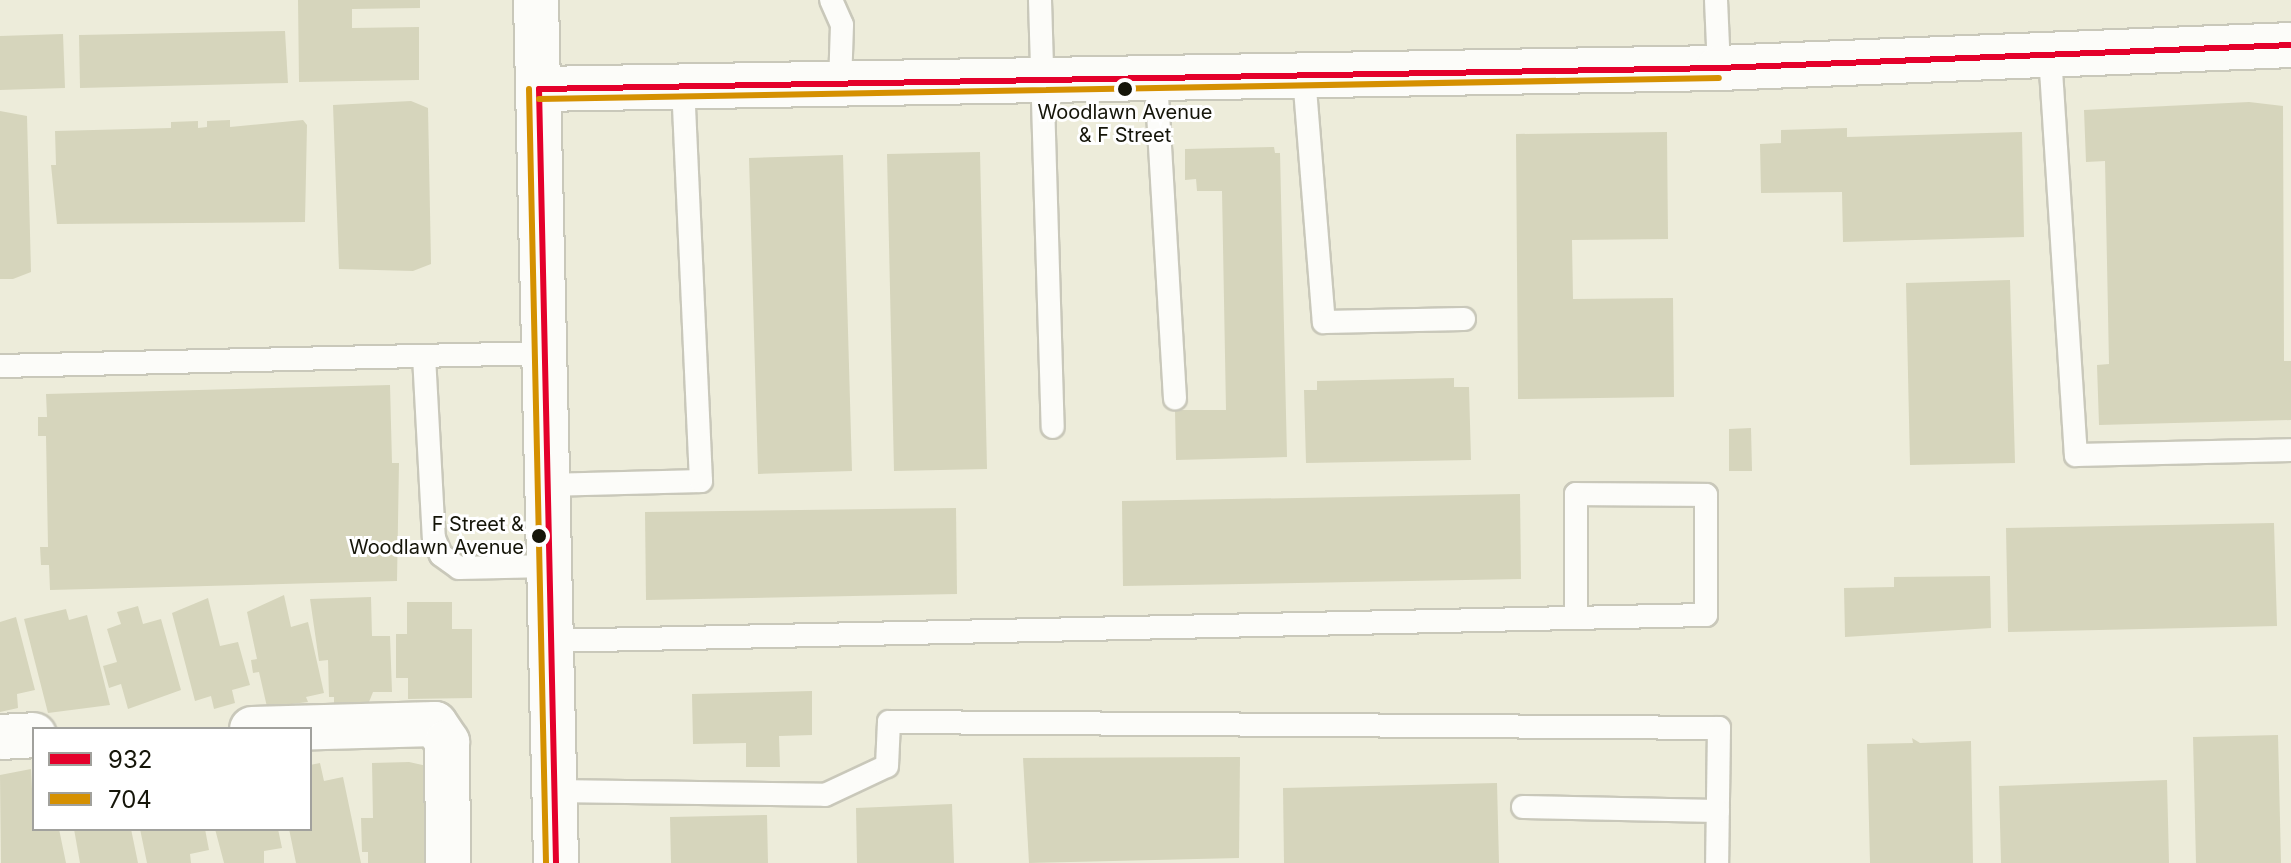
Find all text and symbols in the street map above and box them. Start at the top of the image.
marker: Woodlawn Avenue & F Street [1117,81,1133,97]
place label: Woodlawn Avenue & F Street [1037,100,1213,147]
place label: F Street & Woodlawn Avenue [349,512,524,559]
marker: F Street & Woodlawn Avenue [531,528,547,544]
legend [32,727,312,831]
text: 932 [108,745,152,774]
text: 704 [108,785,152,814]

